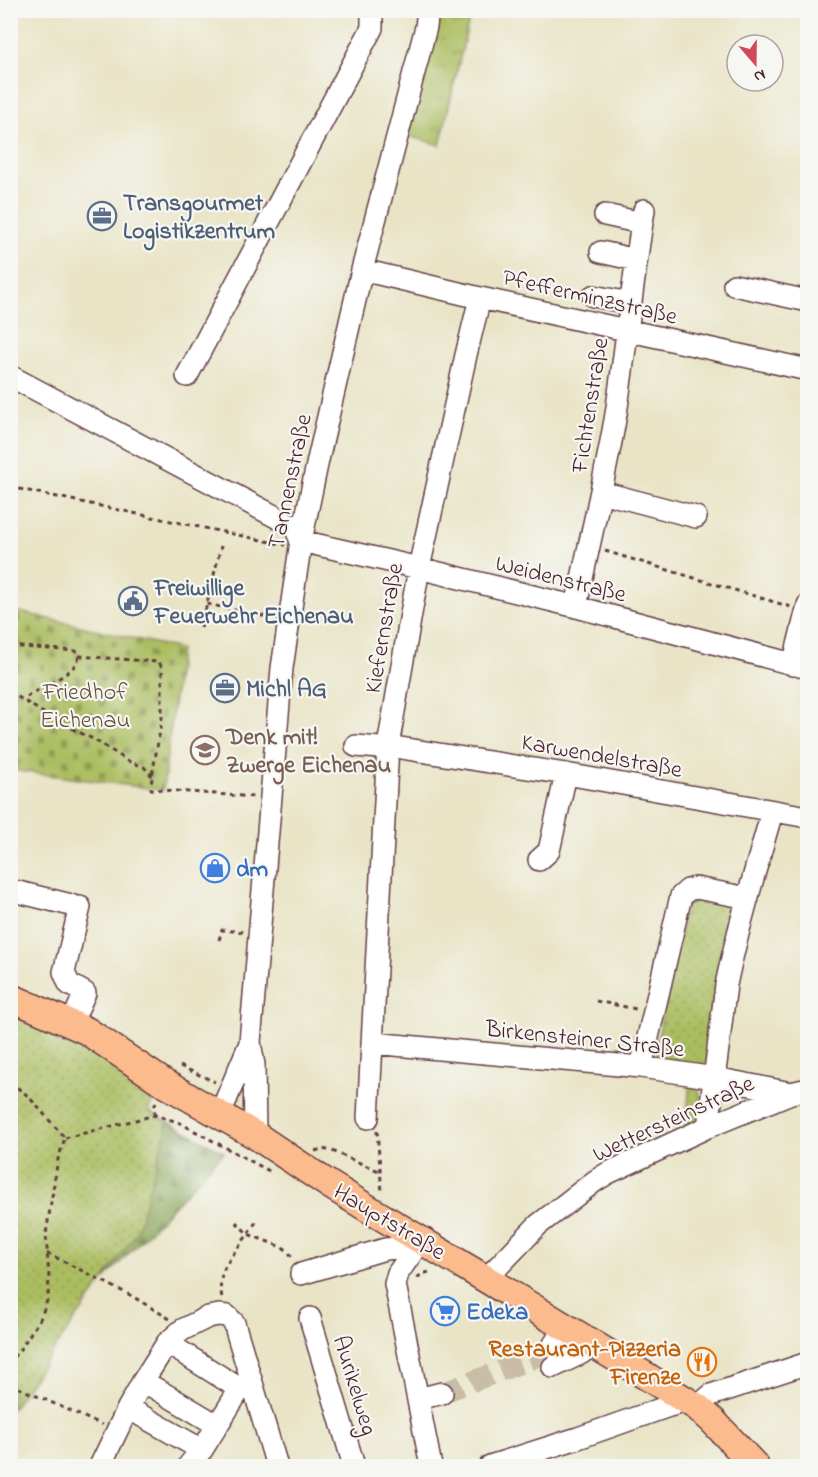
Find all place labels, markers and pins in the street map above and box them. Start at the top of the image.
place label: Transgourmet Logistikzentrum [123,187,275,251]
office icon: Transgourmet Logistikzentrum [86,200,118,232]
place label: Freiwillige Feuerwehr Eichenau [153,572,354,635]
public building icon: Freiwillige Feuerwehr Eichenau [117,585,149,617]
office icon: Michl AG [209,672,241,704]
place label: Michl AG [246,673,327,708]
place label: Denk mit! Zwerge Eichenau [225,721,392,785]
school or university icon: Denk mit! Zwerge Eichenau [189,734,221,766]
shop icon: dm [199,852,231,884]
place label: dm [236,853,268,888]
supermarket icon: Edeka [429,1295,461,1327]
place label: Edeka [466,1296,528,1331]
place label: Restaurant-Pizzeria Firenze [488,1333,682,1396]
restaurant icon: Restaurant-Pizzeria Firenze [686,1346,718,1378]

